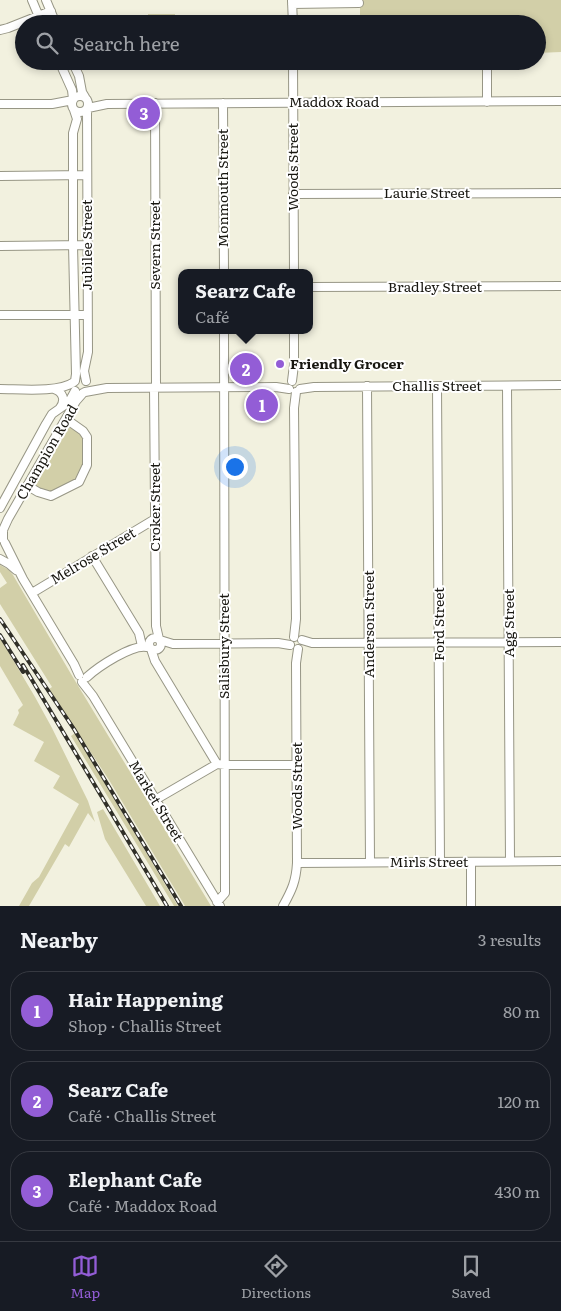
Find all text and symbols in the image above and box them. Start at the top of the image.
search box [15,15,546,70]
icon: search [33,29,61,57]
text: Search here [73,29,180,57]
street label: Maddox Road [289,91,380,111]
pin: 3 [128,94,160,132]
street label: Woods Street [282,123,302,211]
street label: Monmouth Street [212,128,232,247]
street label: Laurie Street [384,182,471,202]
street label: Jubilee Street [76,199,96,291]
street label: Severn Street [144,200,164,290]
popup [178,269,313,334]
text: Searz Cafe [195,276,296,304]
street label: Bradley Street [388,276,483,296]
text: Café [195,304,229,328]
pin: 2 [230,350,262,388]
place label: Friendly Grocer [290,353,404,373]
marker: Friendly Grocer [274,358,286,370]
street label: Challis Street [392,375,482,395]
pin: 1 [246,386,278,424]
street label: Champion Road [11,400,82,503]
your location [222,454,248,480]
street label: Croker Street [144,462,164,552]
street label: Melrose Street [46,522,139,589]
street label: Anderson Street [358,570,378,678]
street label: Ford Street [428,587,448,661]
street label: Agg Street [498,588,518,657]
street label: Salisbury Street [213,593,233,699]
street label: Woods Street [286,742,306,830]
street label: Market Street [125,756,189,845]
street label: Mirls Street [390,851,469,871]
text: Nearby [20,923,98,954]
text: 3 results [478,927,541,951]
text: Hair Happening [68,985,223,1013]
text: 1 [34,999,40,1023]
text: 80 m [503,999,540,1023]
text: Shop · Challis Street [68,1013,221,1037]
text: Searz Cafe [68,1075,168,1103]
text: 2 [33,1089,41,1113]
text: 120 m [497,1089,540,1113]
text: Café · Challis Street [68,1103,216,1127]
text: Elephant Cafe [68,1165,202,1193]
text: 3 [33,1179,41,1203]
text: 430 m [495,1179,540,1203]
text: Café · Maddox Road [68,1193,217,1217]
tab: Map [70,1252,100,1302]
tab: Directions [241,1252,311,1302]
tab: Saved [452,1252,491,1302]

